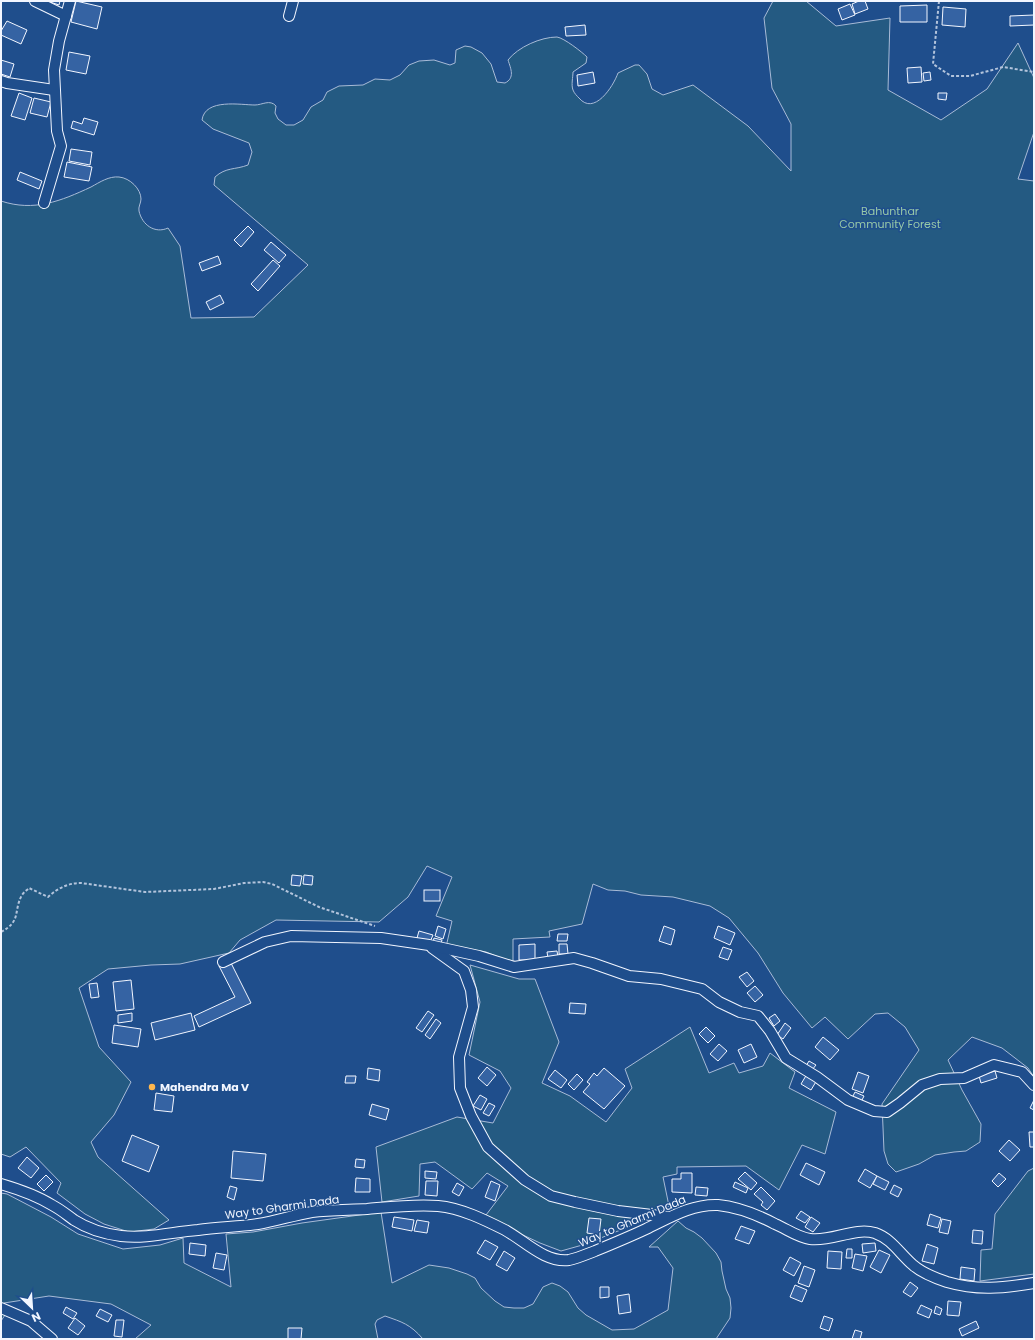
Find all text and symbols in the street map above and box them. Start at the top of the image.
park label: Bahunthar Community Forest [839,203,941,232]
place label: Mahendra Ma V [160,1079,249,1095]
marker: Mahendra Ma V [147,1082,157,1092]
street label: Way to Gharmi Dada [224,1191,340,1223]
street label: Way to Gharmi Dada [576,1191,688,1251]
north arrow [12,1288,52,1328]
text: N [29,1308,43,1326]

